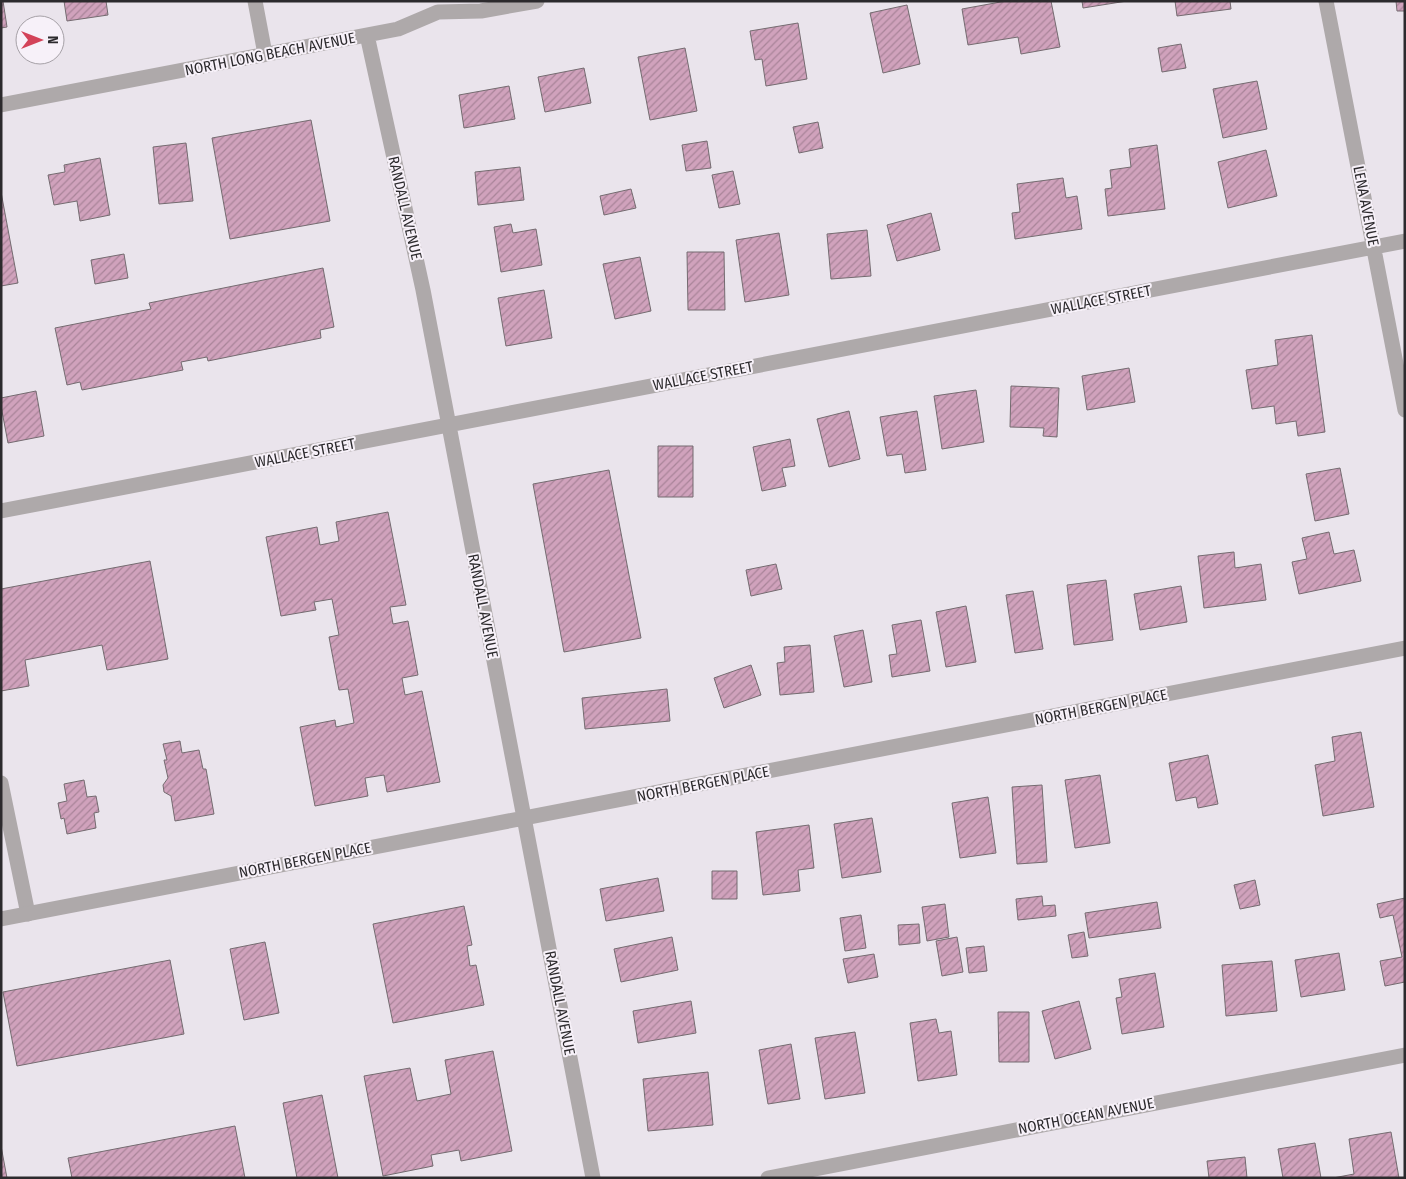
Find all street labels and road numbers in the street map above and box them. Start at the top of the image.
street label: NORTH LONG BEACH AVENUE [183,29,357,79]
street label: RANDALL AVENUE [384,154,426,262]
street label: LENA AVENUE [1349,164,1383,248]
street label: WALLACE STREET [1049,281,1153,319]
street label: WALLACE STREET [651,357,755,395]
street label: WALLACE STREET [253,434,357,472]
street label: RANDALL AVENUE [464,552,502,660]
street label: NORTH BERGEN PLACE [1033,685,1169,729]
street label: NORTH BERGEN PLACE [635,762,771,806]
street label: NORTH BERGEN PLACE [237,838,373,882]
street label: RANDALL AVENUE [541,949,579,1057]
street label: NORTH OCEAN AVENUE [1017,1094,1155,1138]

